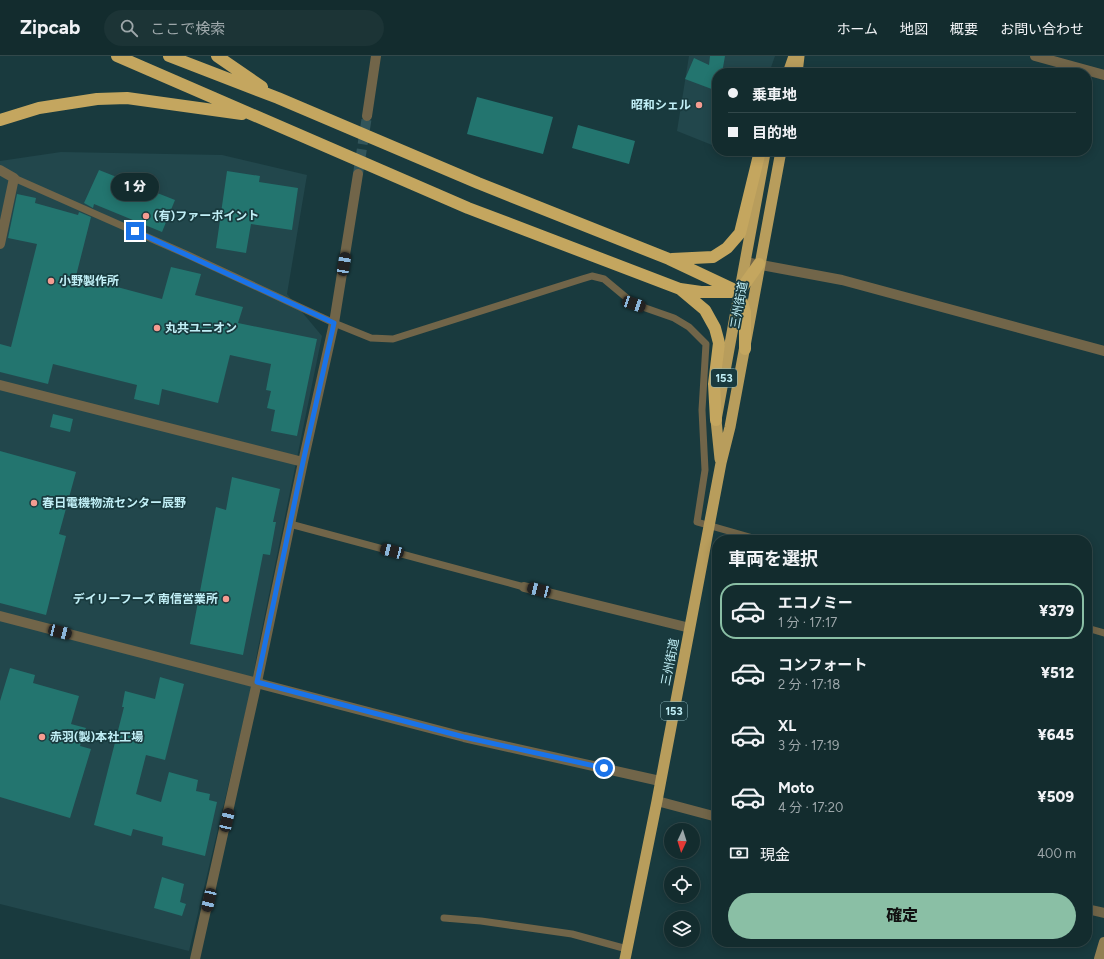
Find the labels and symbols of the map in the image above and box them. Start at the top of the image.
place label: 昭和シェル [631,98,691,112]
marker: 昭和シェル [694,100,704,110]
callout: 1 分 [111,173,159,201]
place label: (有)ファーポイント [154,209,259,223]
marker: (有)ファーポイント [141,211,151,221]
route end [126,222,144,240]
car [336,251,352,277]
place label: 小野製作所 [59,274,119,288]
marker: 小野製作所 [46,276,56,286]
street label: 三州街道 [728,280,750,330]
car [621,294,647,314]
place label: 丸共ユニオン [165,321,237,335]
marker: 丸共ユニオン [152,323,162,333]
road number: 153 [711,369,737,387]
place label: 春日電機物流センター辰野 [42,496,186,510]
marker: 春日電機物流センター辰野 [29,498,39,508]
car [379,542,405,560]
car [526,581,552,599]
place label: デイリーフーズ 南信営業所 [72,592,218,606]
marker: デイリーフーズ 南信営業所 [221,594,231,604]
car [47,623,73,641]
street label: 三州街道 [659,637,681,687]
road number: 153 [661,702,687,720]
place label: 赤羽(製)本社工場 [50,730,143,744]
marker: 赤羽(製)本社工場 [37,732,47,742]
route start [595,759,613,777]
car [218,807,236,833]
north arrow [664,823,700,859]
car [200,887,218,913]

